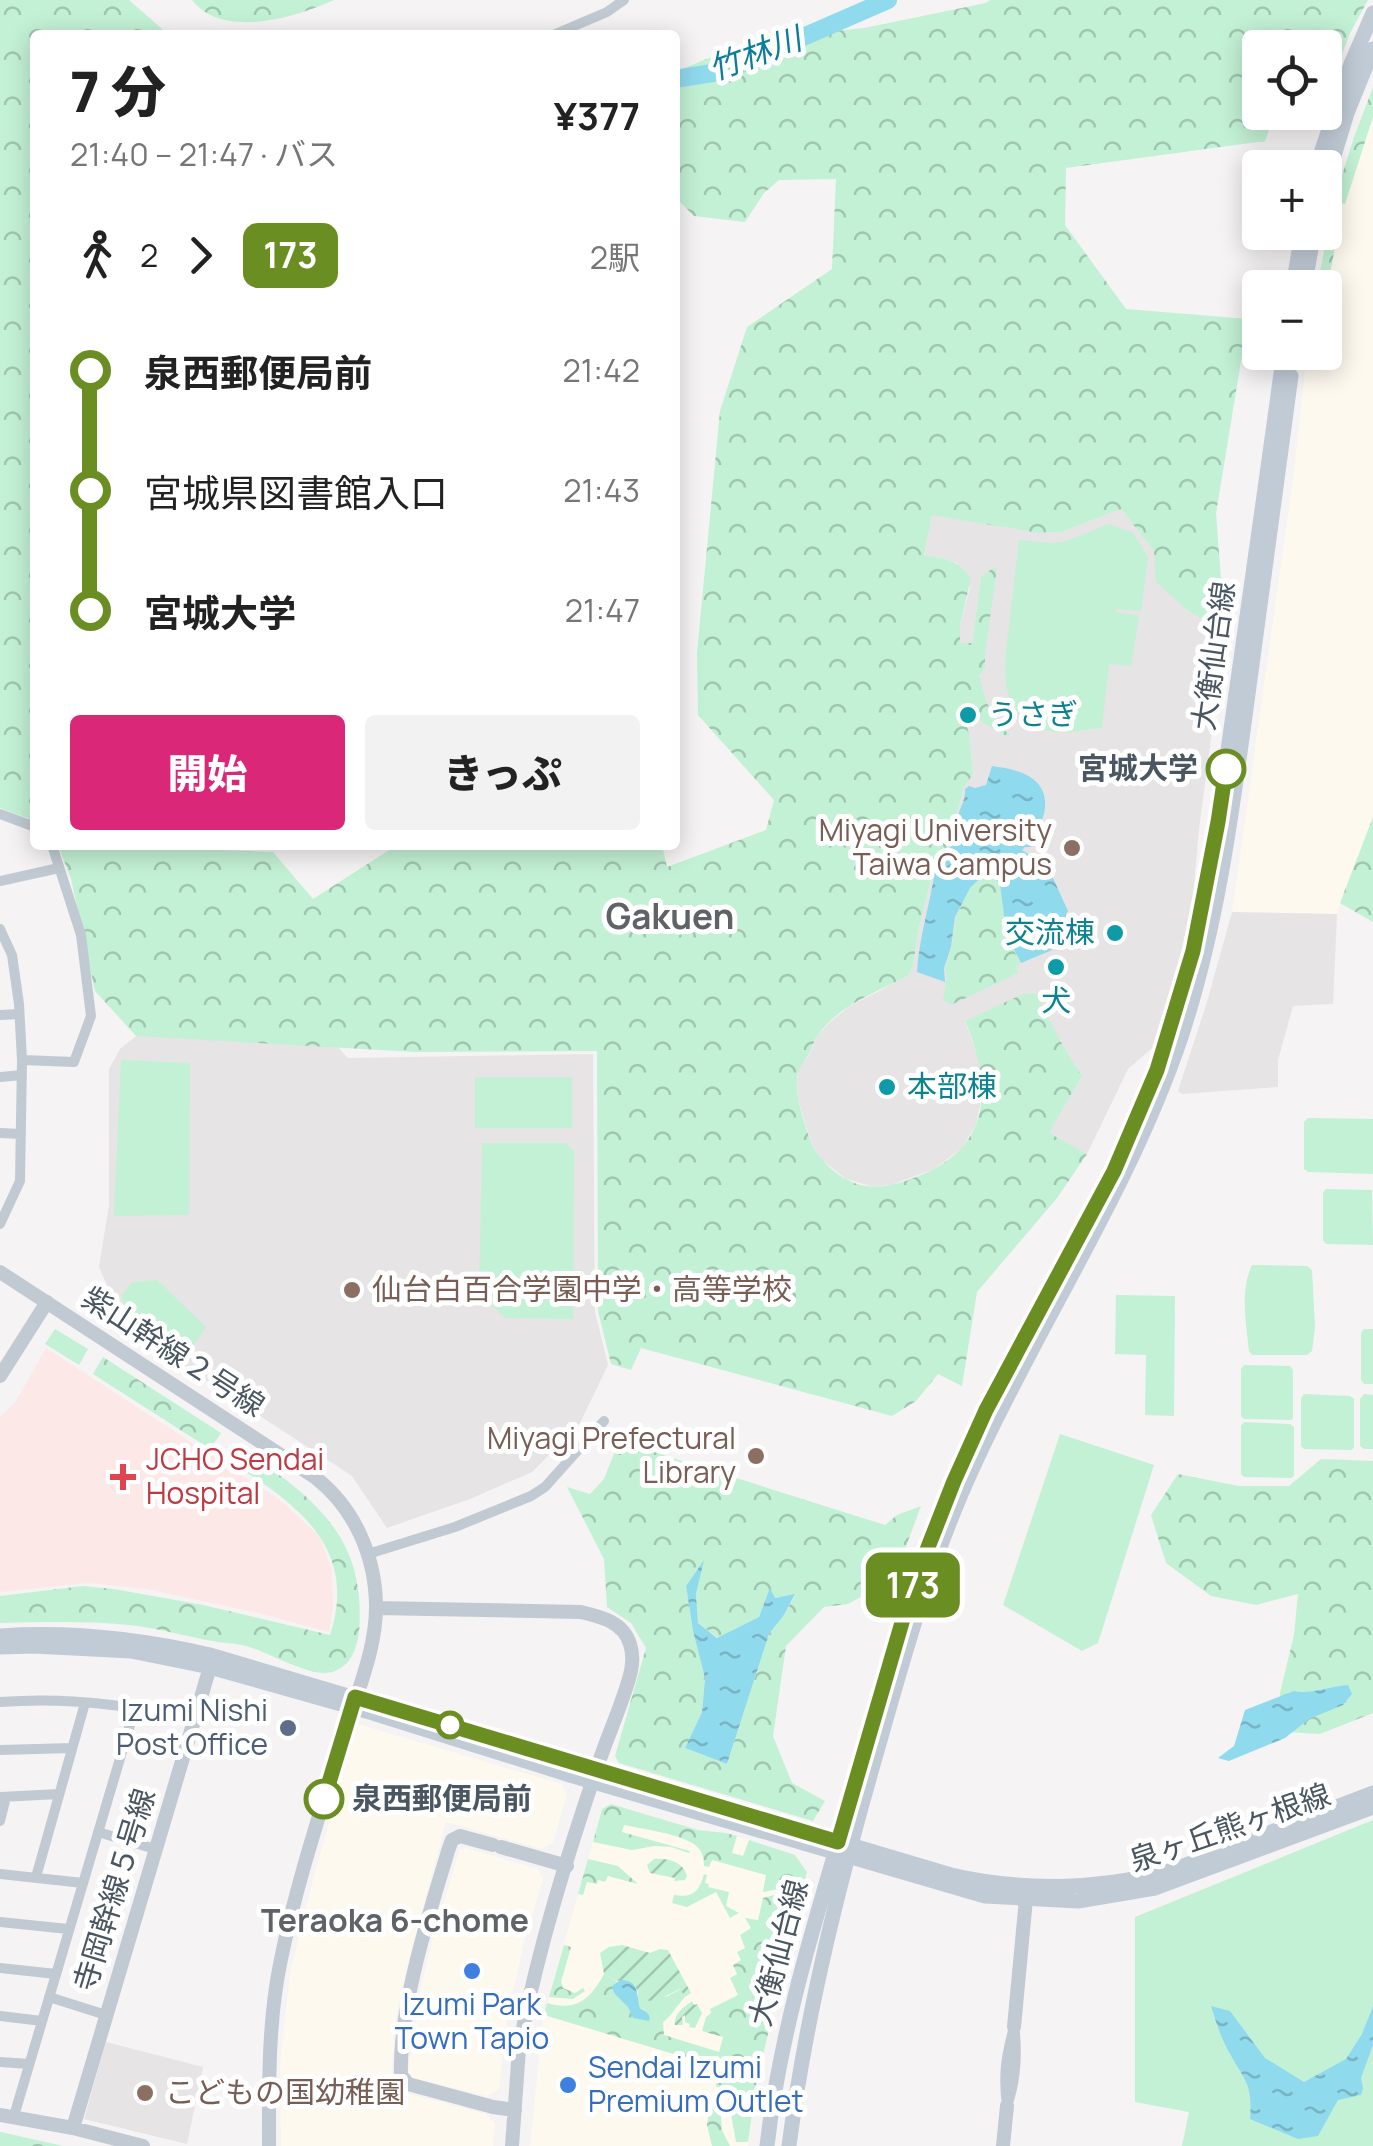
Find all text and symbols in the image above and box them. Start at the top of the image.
water label: 竹林川 [702,15,810,90]
map controls [1242,30,1342,370]
button: locate [1242,30,1342,130]
text: 7 分 [70,53,166,129]
text: ¥377 [554,89,640,141]
text: 21:40 – 21:47 · バス [70,132,338,176]
button: + [1242,150,1342,250]
icon: walk [70,228,125,283]
icon: forward [173,228,228,283]
text: 173 [263,231,318,279]
text: 2 [140,233,158,277]
text: 2駅 [590,235,640,279]
button: − [1242,270,1342,370]
text: 泉西郵便局前 [144,346,372,398]
text: 21:42 [563,348,640,392]
text: 宮城県図書館入口 [144,466,448,518]
text: 21:43 [563,468,640,512]
street label: 大衡仙台線 [1182,579,1243,733]
text: 宮城大学 [144,586,296,638]
text: 21:47 [565,588,640,632]
place label: うさぎ [988,693,1078,734]
marker: うさぎ [957,704,979,726]
button: 開始 [70,715,345,830]
button: きっぷ [365,715,640,830]
place label: 宮城大学 [1078,747,1198,788]
marker: 宮城大学 [1207,750,1245,788]
place label: Miyagi University Taiwa Campus [819,809,1052,884]
marker: Miyagi University Taiwa Campus [1061,837,1083,859]
district label: Gakuen [606,892,734,940]
place label: 交流棟 [1005,911,1095,952]
marker: 交流棟 [1104,922,1126,944]
marker: 犬 [1045,956,1067,978]
place label: 犬 [1041,979,1071,1020]
place label: 本部棟 [907,1065,997,1106]
marker: 本部棟 [876,1076,898,1098]
place label: 仙台白百合学園中学・高等学校 [372,1268,792,1309]
street label: 紫山幹線２号線 [75,1276,273,1425]
marker: 仙台白百合学園中学・高等学校 [341,1279,363,1301]
place label: Miyagi Prefectural Library [487,1417,736,1492]
place label: JCHO Sendai Hospital [146,1438,324,1513]
marker: Miyagi Prefectural Library [745,1445,767,1467]
marker: JCHO Sendai Hospital [110,1464,136,1490]
line badge: 173 [856,1552,970,1618]
text: 173 [886,1561,940,1609]
place label: Izumi Nishi Post Office [116,1689,268,1764]
unlabelled marker [437,1712,463,1738]
marker: Izumi Nishi Post Office [277,1717,299,1739]
street label: 泉ヶ丘熊ヶ根線 [1124,1773,1335,1880]
place label: 泉西郵便局前 [352,1777,532,1818]
marker: 泉西郵便局前 [305,1780,343,1818]
street label: 寺岡幹線５号線 [63,1783,164,1996]
street label: 大衡仙台線 [738,1875,817,2030]
district label: Teraoka 6-chome [261,1898,529,1942]
marker: Izumi Park Town Tapio [461,1960,483,1982]
place label: Izumi Park Town Tapio [395,1983,549,2058]
place label: Sendai Izumi Premium Outlet [588,2046,804,2121]
place label: こどもの国幼稚園 [165,2071,405,2112]
marker: Sendai Izumi Premium Outlet [557,2074,579,2096]
marker: こどもの国幼稚園 [134,2082,156,2104]

